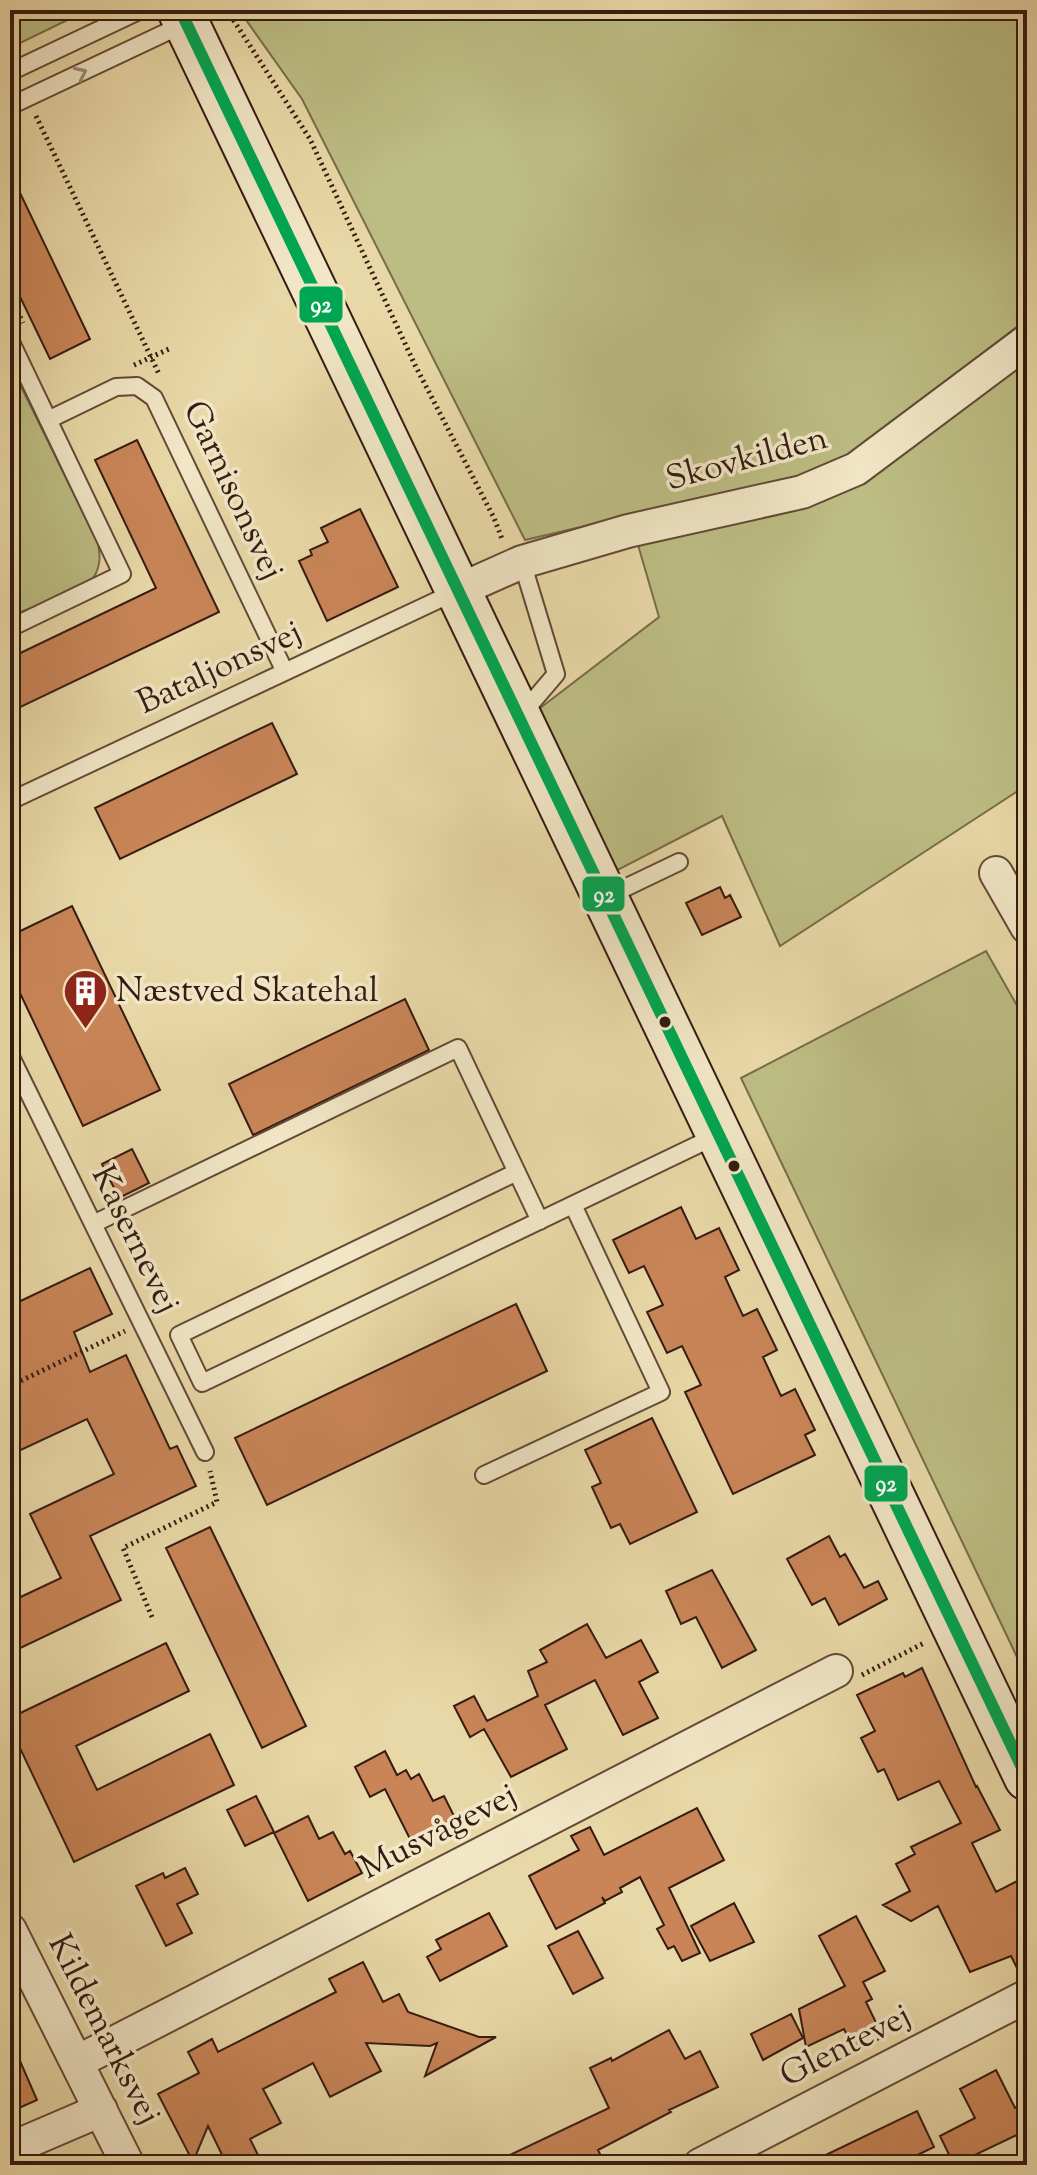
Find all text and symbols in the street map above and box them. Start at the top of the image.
one-way arrow [72,67,87,83]
line badge: 92 [298,285,344,324]
text: 92 [311,291,332,323]
street label: Garnisonsvej [169,393,295,589]
street label: Skovkilden [661,415,833,505]
street label: Bataljonsvej [130,609,310,729]
line badge: 92 [581,875,626,913]
text: 92 [594,881,615,913]
building icon: Næstved Skatehal [61,968,109,1031]
place label: Næstved Skatehal [116,968,378,1017]
unlabelled marker [657,1014,673,1030]
street label: Kasernevej [77,1158,191,1322]
unlabelled marker [726,1158,742,1174]
line badge: 92 [863,1464,909,1503]
text: 92 [876,1470,897,1502]
street label: Musvågevej [352,1773,526,1893]
street label: Kildemarksvej [34,1926,172,2134]
street label: Glentevej [772,1993,920,2101]

